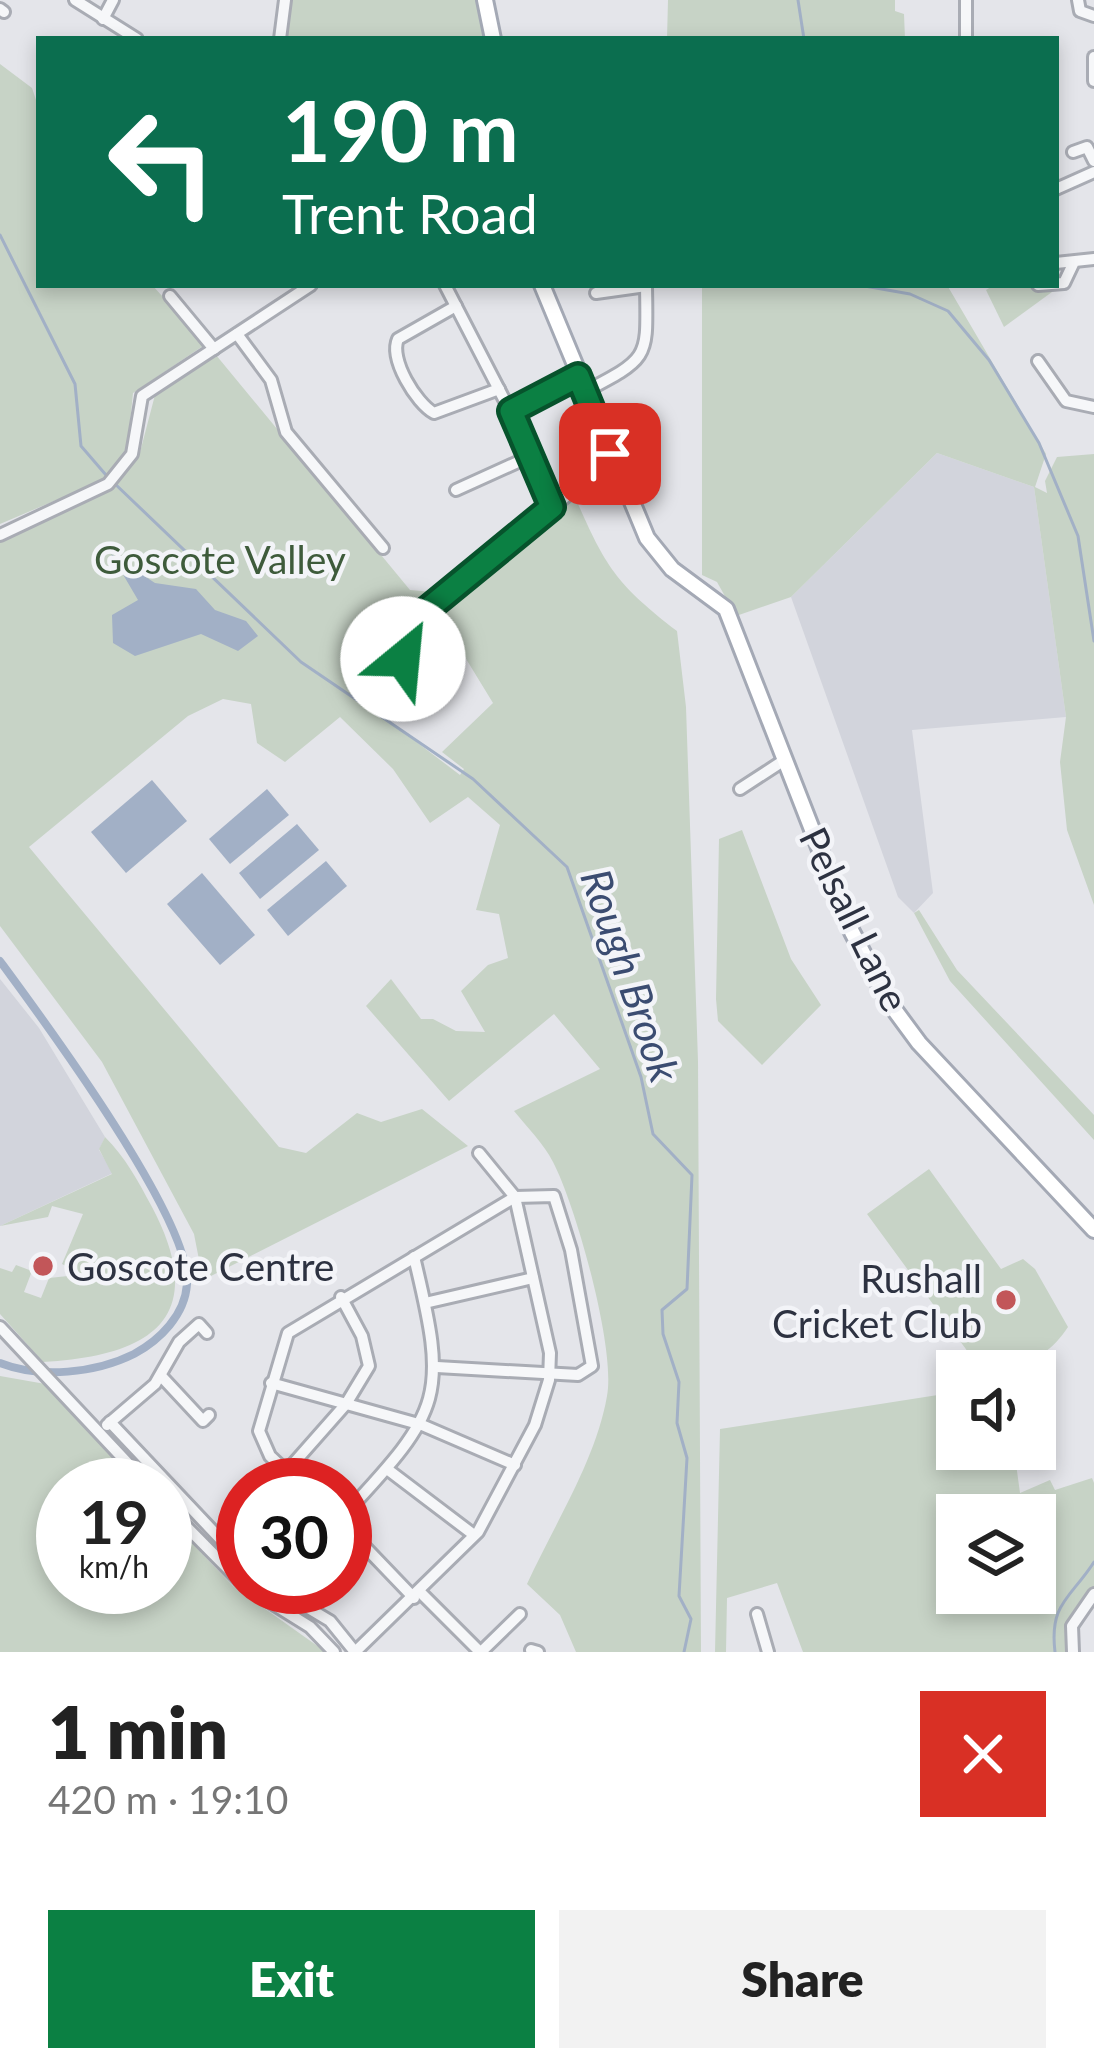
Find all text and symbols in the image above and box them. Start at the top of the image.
text: 190 m [282,79,519,180]
icon: left [84,84,240,240]
text: Trent Road [282,181,538,246]
pin [559,403,661,505]
icon: arrive [577,421,643,487]
park label: Goscote Valley [94,536,346,582]
position arrow [340,596,466,722]
street label: Pelsall Lane [791,820,919,1018]
water label: Rough Brook [571,862,691,1089]
place label: Goscote Centre [67,1243,334,1289]
marker: Goscote Centre [30,1253,56,1279]
place label: Rushall Cricket Club [772,1255,982,1346]
marker: Rushall Cricket Club [993,1287,1019,1313]
map controls [936,1350,1056,1614]
button: sound [936,1350,1056,1470]
speed limit sign: 30 [216,1458,372,1614]
text: 19 [79,1485,149,1557]
button: layers [936,1494,1056,1614]
text: km/h [79,1548,149,1584]
text: 1 min [48,1688,228,1774]
button: close [920,1691,1046,1817]
text: 420 m · 19:10 [48,1776,288,1822]
button: Exit [48,1910,535,2048]
button: Share [559,1910,1046,2048]

